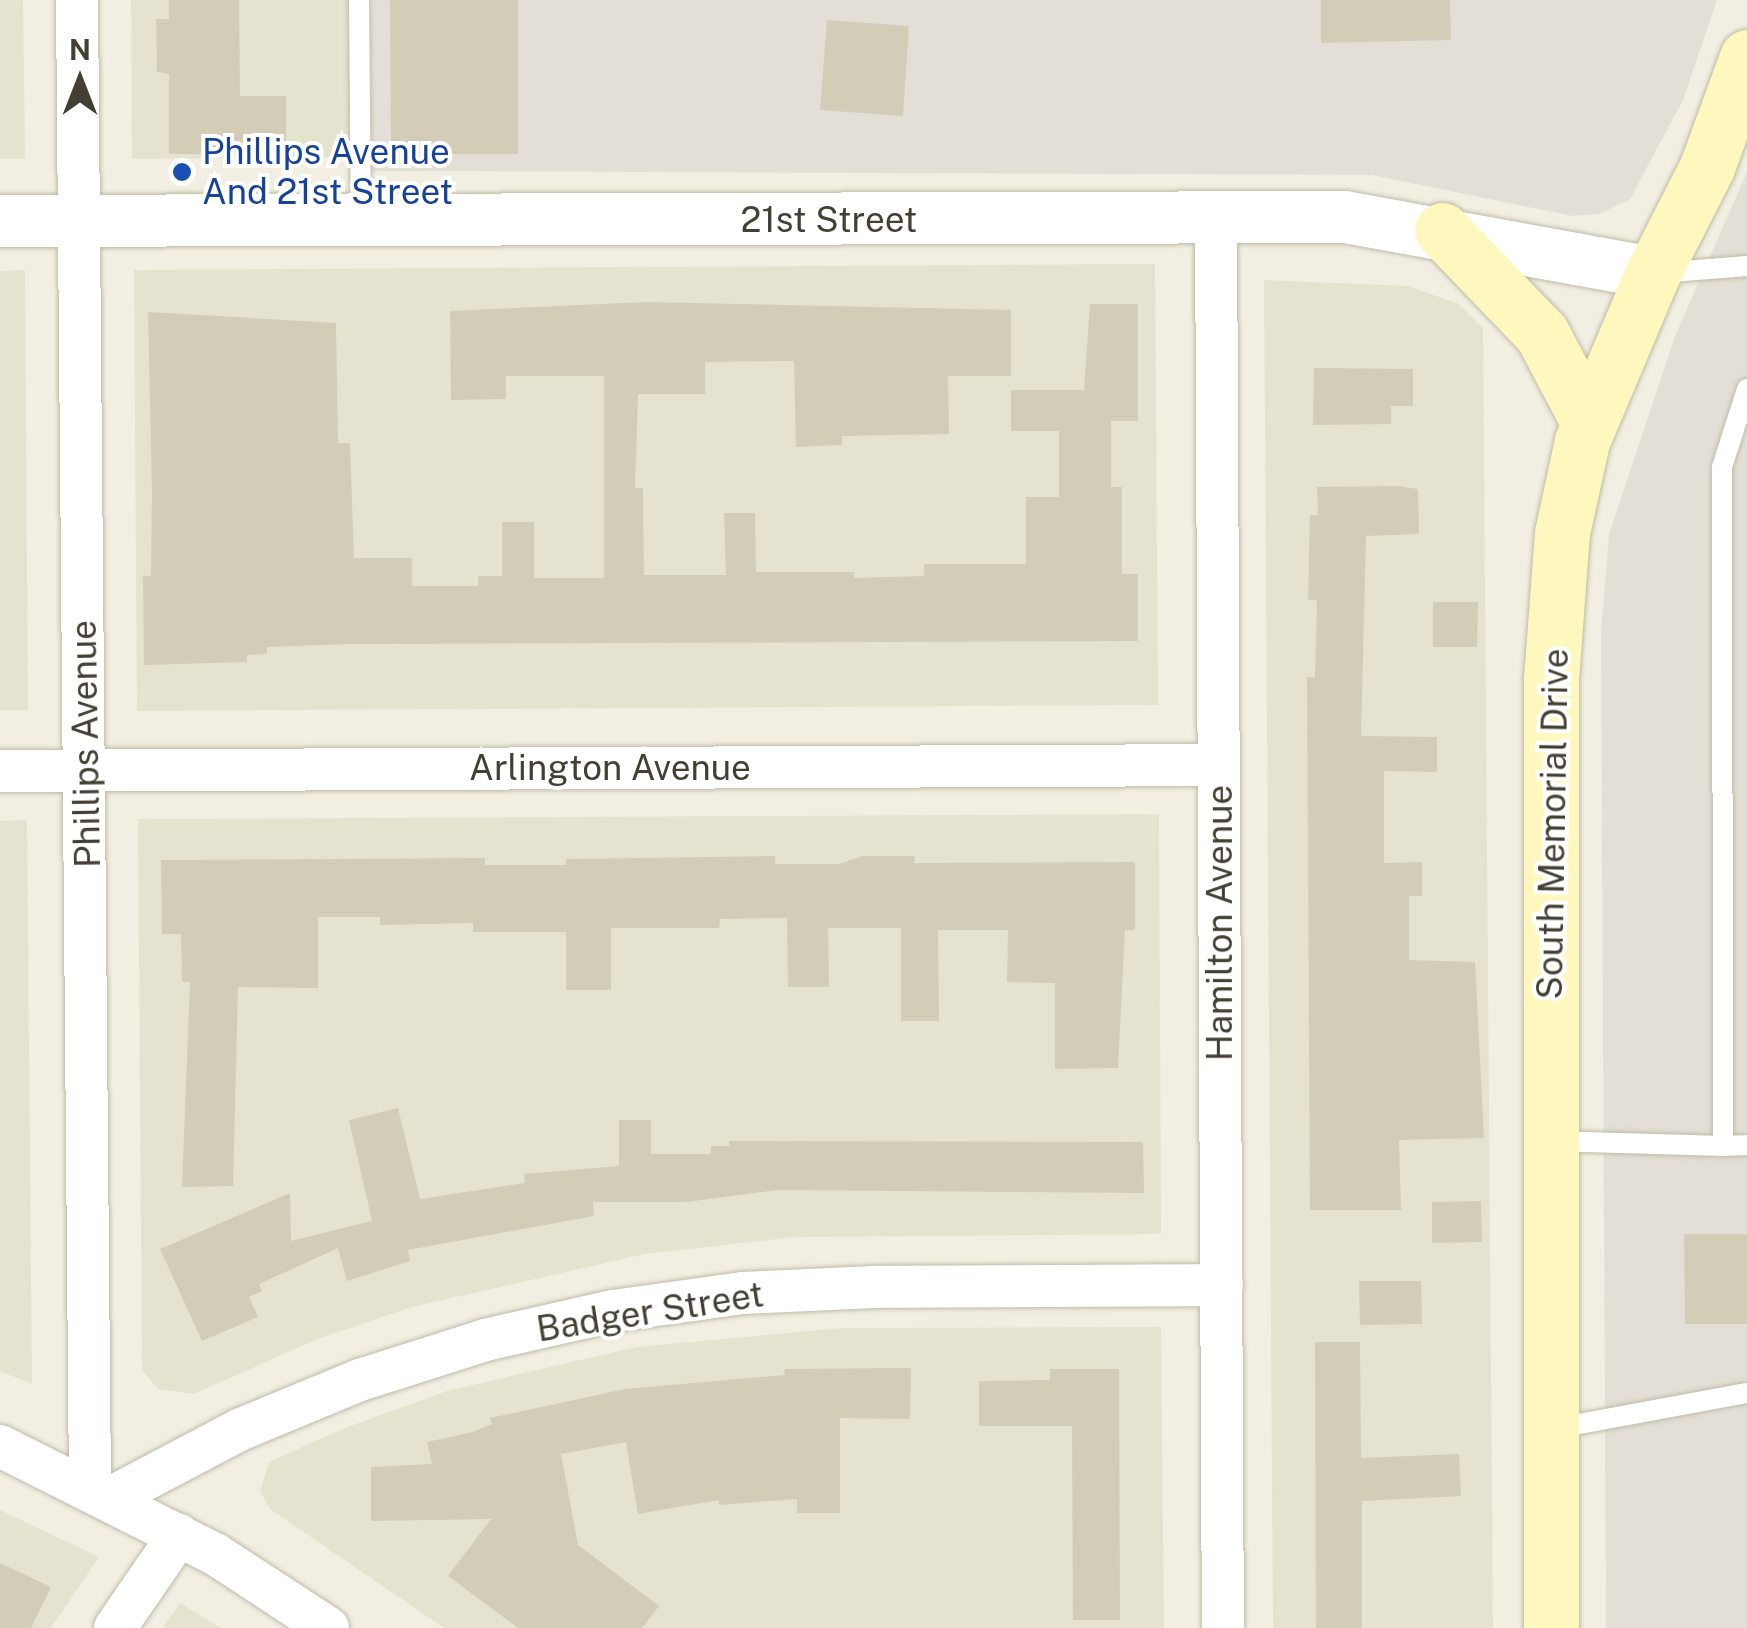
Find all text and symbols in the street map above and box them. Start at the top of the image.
north arrow [30,30,130,130]
text: N [69,33,91,66]
place label: Phillips Avenue And 21st Street [202,131,453,213]
marker: Phillips Avenue And 21st Street [171,161,193,183]
street label: 21st Street [741,199,917,241]
street label: Phillips Avenue [63,620,109,868]
street label: South Memorial Drive [1529,648,1577,1000]
street label: Arlington Avenue [469,747,751,789]
street label: Hamilton Avenue [1199,785,1241,1061]
street label: Badger Street [534,1273,766,1351]

